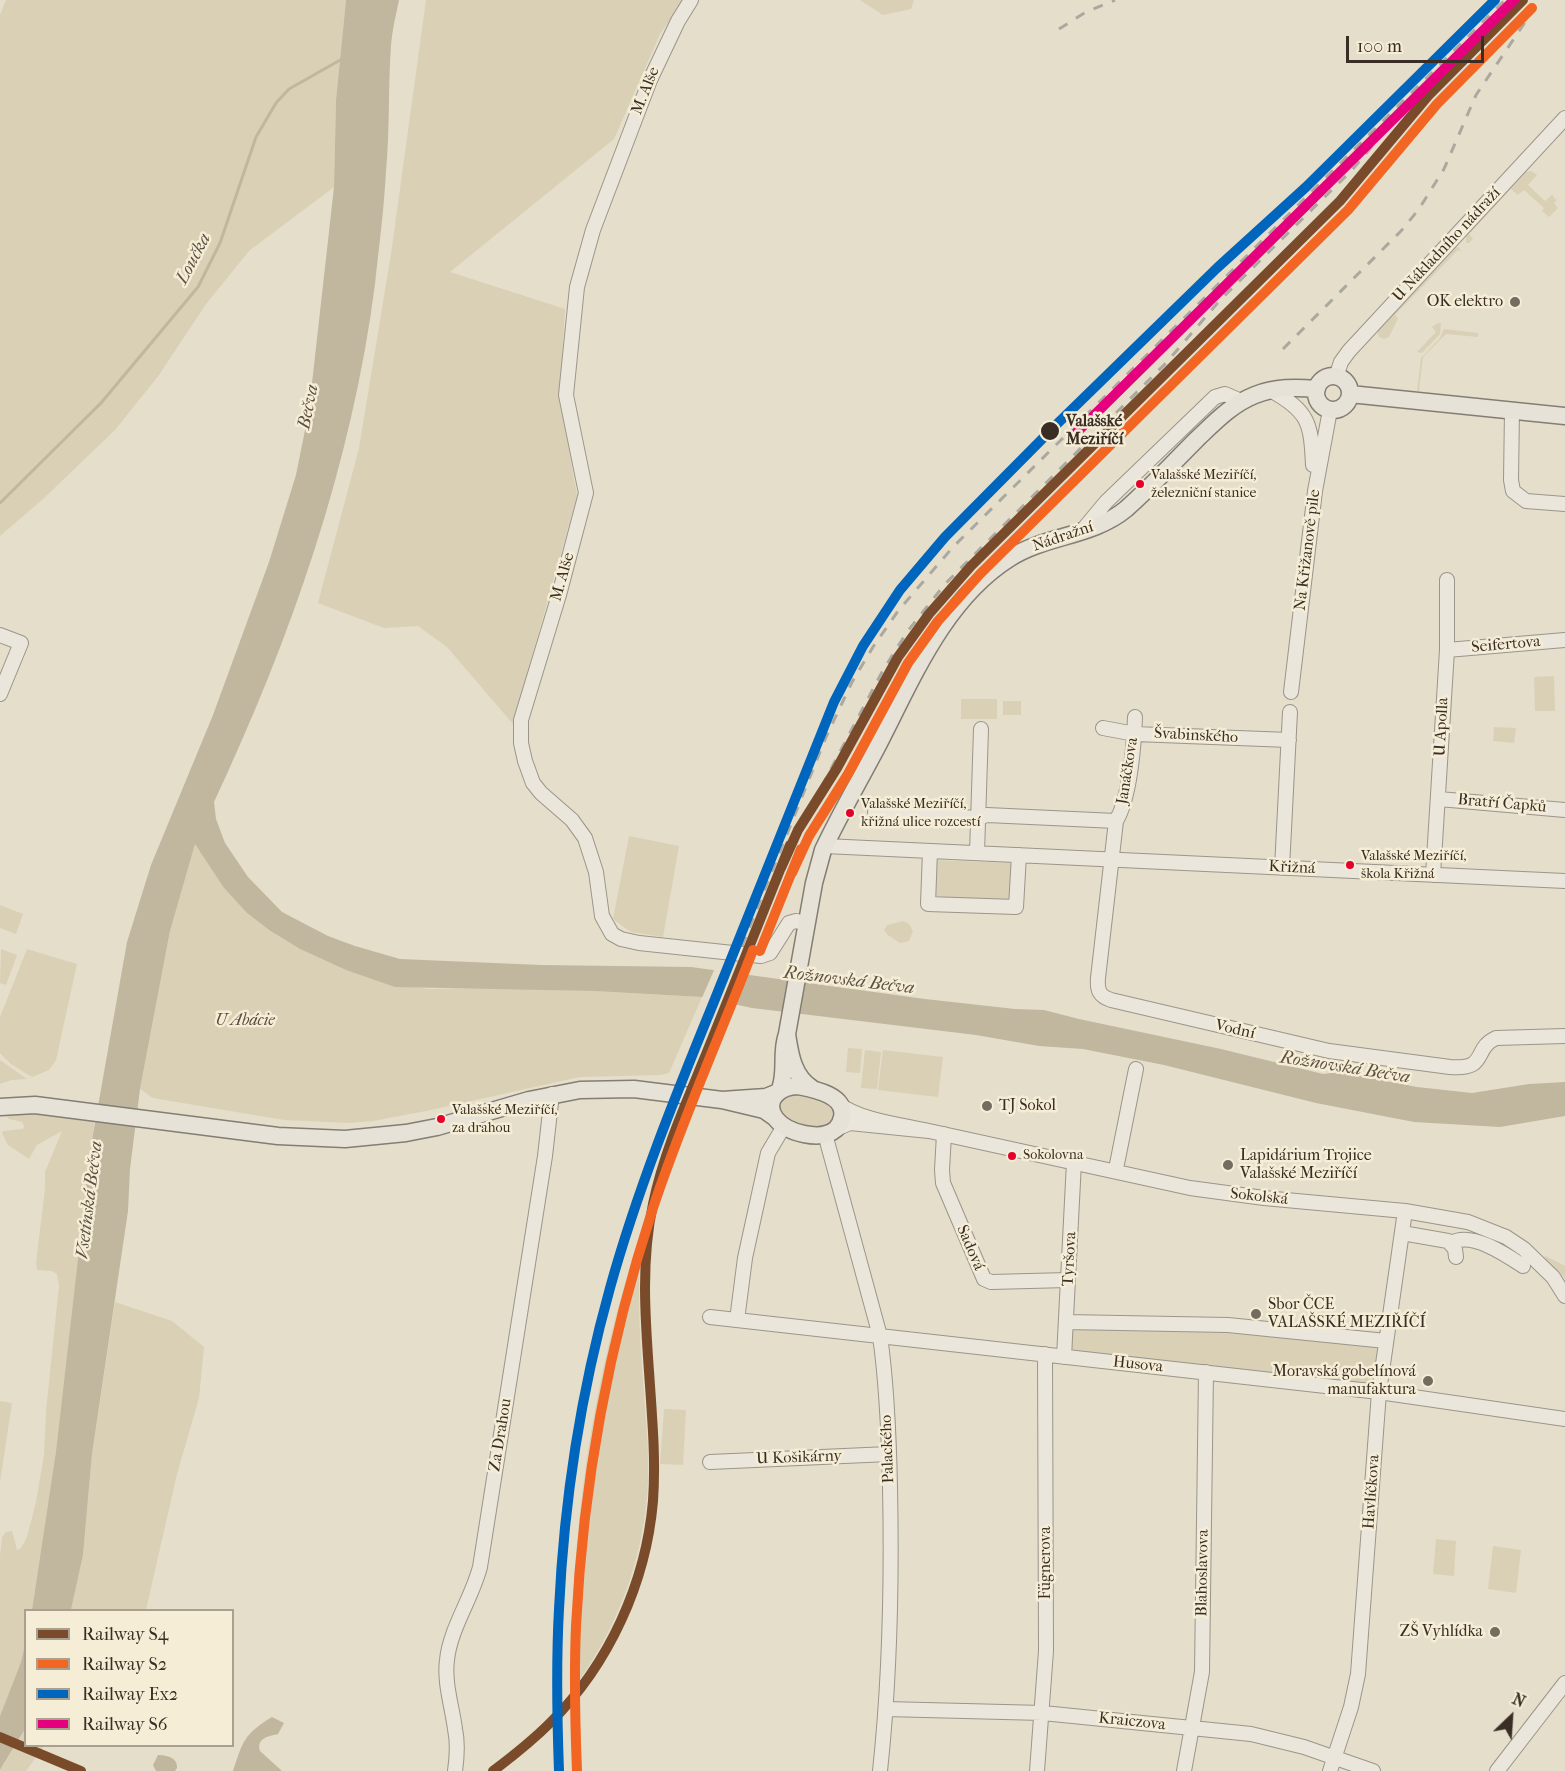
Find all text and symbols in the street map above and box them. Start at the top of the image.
scale bar [1349,24,1487,62]
text: 100 m [1357,36,1402,57]
street label: M. Alše [628,64,664,118]
street label: U Nákladního nádraží [1389,184,1505,306]
water label: Loučka [172,230,216,288]
place label: OK elektro [1427,292,1503,312]
marker: OK elektro [1508,295,1522,309]
water label: Bečva [294,383,324,431]
place label: Valašské Meziříčí [1066,412,1123,450]
marker: Valašské Meziříčí [1039,420,1061,442]
place label: Valašské Meziříčí, železniční stanice [1151,468,1256,500]
marker: Valašské Meziříčí, železniční stanice [1134,478,1146,490]
street label: Na Křižanově pile [1291,488,1325,612]
street label: Nádražní [1030,518,1096,556]
street label: M. Alše [547,550,579,604]
street label: Seifertova [1471,632,1541,658]
street label: U Apolla [1431,697,1453,757]
street label: Švabinského [1153,724,1239,748]
street label: Janáčkova [1113,736,1143,806]
street label: Bratří Čapků [1457,791,1547,817]
place label: Valašské Meziříčí, křižná ulice rozcestí [861,797,981,830]
marker: Valašské Meziříčí, křižná ulice rozcestí [844,807,856,819]
place label: Valašské Meziříčí, škola Křižná [1361,849,1466,882]
street label: Křižná [1268,857,1316,879]
marker: Valašské Meziříčí, škola Křižná [1344,859,1356,871]
water label: Rožnovská Bečva [783,962,915,1000]
park label: U Abácie [215,1011,275,1031]
street label: Vodní [1213,1016,1257,1044]
water label: Rožnovská Bečva [1279,1047,1411,1089]
place label: TJ Sokol [999,1096,1056,1116]
marker: TJ Sokol [980,1099,994,1113]
place label: Valašské Meziříčí, za drahou [452,1103,557,1136]
marker: Valašské Meziříčí, za drahou [435,1113,447,1125]
water label: Vsetínská Bečva [72,1140,108,1260]
place label: Lapidárium Trojice Valašské Meziříčí [1240,1146,1372,1184]
place label: Sokolovna [1023,1148,1083,1164]
marker: Sokolovna [1006,1150,1018,1162]
marker: Lapidárium Trojice Valašské Meziříčí [1221,1158,1235,1172]
street label: Sokolská [1229,1184,1289,1210]
street label: Sadová [952,1222,988,1274]
street label: Tyršova [1059,1231,1081,1287]
place label: Sbor ČCE VALAŠSKÉ MEZIŘÍČÍ [1268,1295,1426,1333]
marker: Sbor ČCE VALAŠSKÉ MEZIŘÍČÍ [1249,1307,1263,1321]
street label: Husova [1112,1353,1164,1377]
place label: Moravská gobelínová manufaktura [1272,1362,1416,1400]
marker: Moravská gobelínová manufaktura [1421,1374,1435,1388]
street label: Za Drahou [486,1397,516,1473]
street label: Palackého [877,1414,899,1484]
street label: U Košikárny [756,1447,842,1469]
street label: Havlíčkova [1360,1454,1384,1530]
street label: Fügnerova [1036,1526,1056,1600]
street label: Blahoslavova [1193,1529,1213,1617]
legend [24,1609,234,1747]
place label: ZŠ Vyhlídka [1400,1622,1483,1642]
text: Railway S4 [82,1624,168,1645]
marker: ZŠ Vyhlídka [1488,1625,1502,1639]
text: Railway S2 [82,1654,167,1675]
text: Railway Ex2 [82,1684,178,1705]
north arrow [1481,1687,1541,1747]
text: N [1509,1689,1528,1711]
street label: Kraiczova [1097,1709,1167,1735]
text: Railway S6 [82,1714,168,1735]

